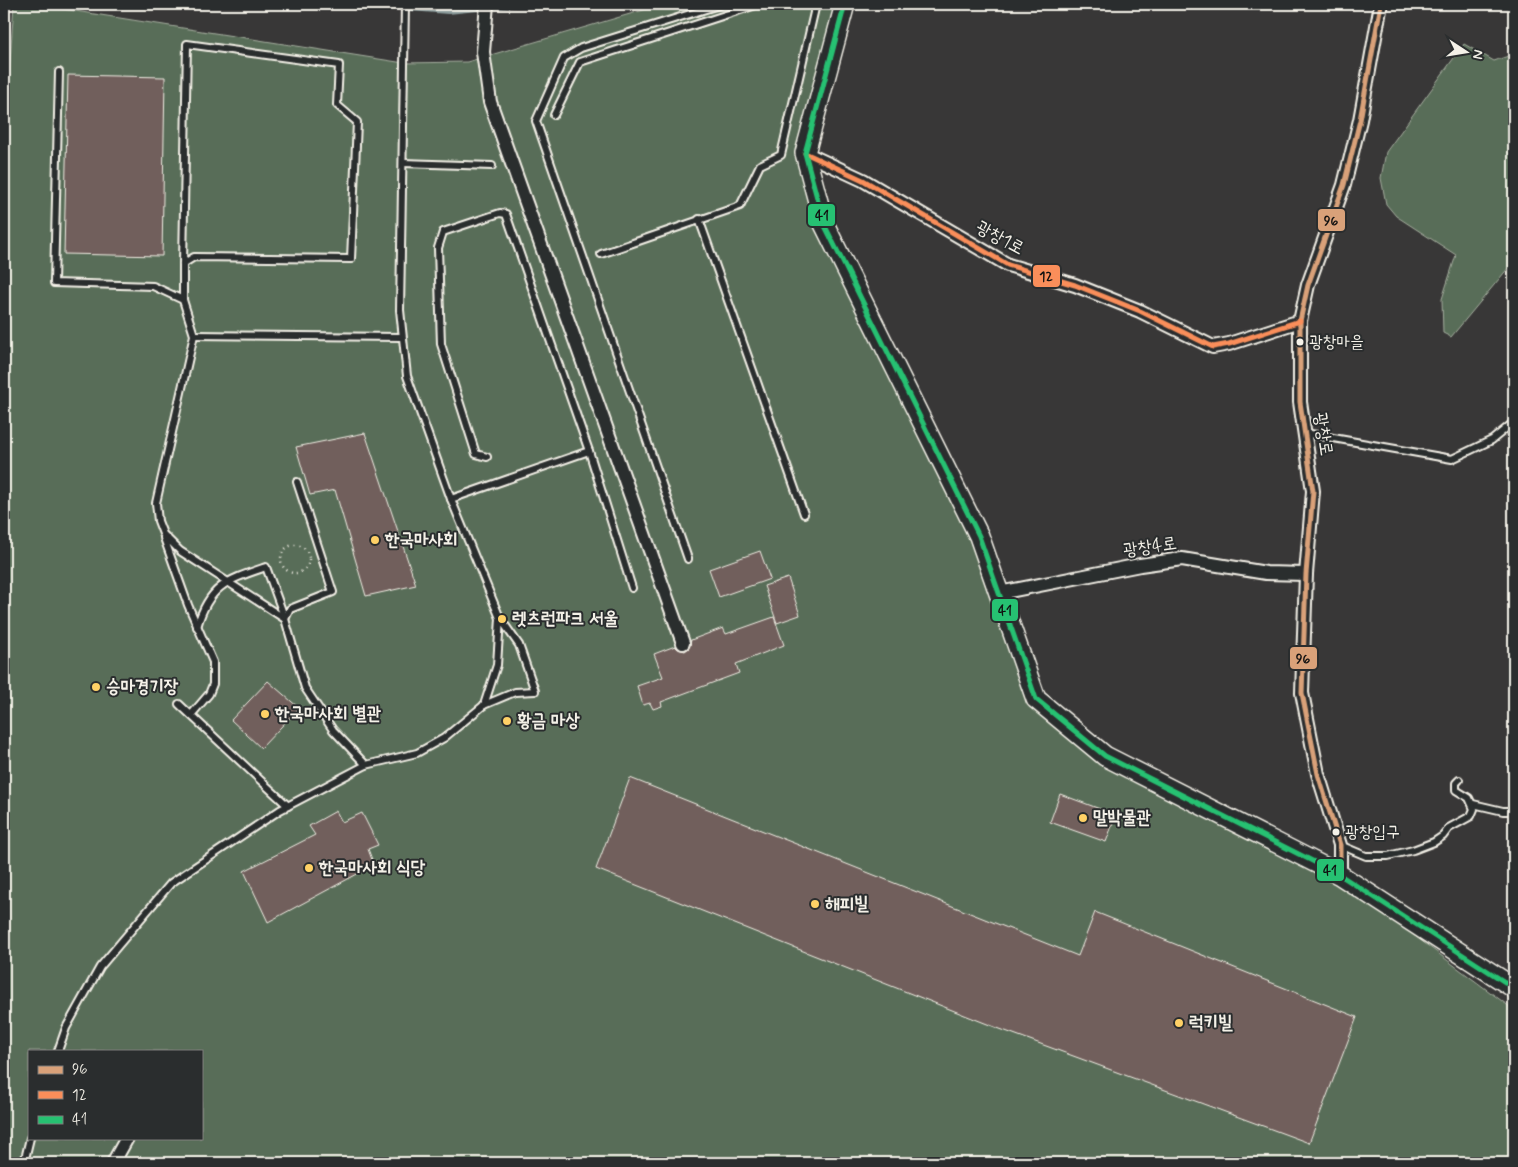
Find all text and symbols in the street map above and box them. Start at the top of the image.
north arrow [1440,28,1490,78]
text: N [1468,48,1488,61]
line badge: 41 [807,203,836,227]
text: 41 [815,207,829,225]
line badge: 96 [1317,208,1346,232]
text: 96 [1324,212,1339,230]
street label: 광창1로 [972,215,1028,261]
line badge: 12 [1032,264,1061,288]
text: 12 [1039,268,1053,286]
place label: 광창마을 [1309,331,1364,353]
marker: 광창마을 [1295,337,1305,347]
street label: 광창로 [1308,411,1338,457]
place label: 한국마사회 [384,528,457,552]
street label: 광창4로 [1122,531,1178,563]
marker: 한국마사회 [369,534,381,546]
line badge: 41 [991,598,1019,622]
text: 41 [998,602,1012,620]
place label: 렛츠런파크 서울 [512,607,618,631]
marker: 렛츠런파크 서울 [496,613,508,625]
line badge: 96 [1289,646,1318,670]
text: 96 [1296,650,1311,668]
place label: 승마경기장 [106,675,179,699]
marker: 승마경기장 [90,681,102,693]
place label: 한국마사회 별관 [274,702,382,726]
marker: 한국마사회 별관 [259,708,271,720]
place label: 황금 마상 [517,709,580,733]
marker: 황금 마상 [501,715,513,727]
place label: 말박물관 [1093,806,1151,830]
marker: 말박물관 [1077,812,1089,824]
place label: 광창입구 [1345,821,1400,843]
marker: 광창입구 [1331,827,1341,837]
place label: 한국마사회 식당 [318,856,426,880]
line badge: 41 [1316,858,1345,882]
marker: 한국마사회 식당 [303,862,315,874]
text: 41 [1323,862,1337,880]
place label: 해피빌 [825,892,869,916]
marker: 해피빌 [809,898,821,910]
place label: 럭키빌 [1189,1011,1233,1035]
marker: 럭키빌 [1173,1017,1185,1029]
legend [28,1050,202,1140]
text: 96 [72,1060,88,1080]
text: 12 [72,1086,87,1106]
text: 41 [72,1110,87,1130]

